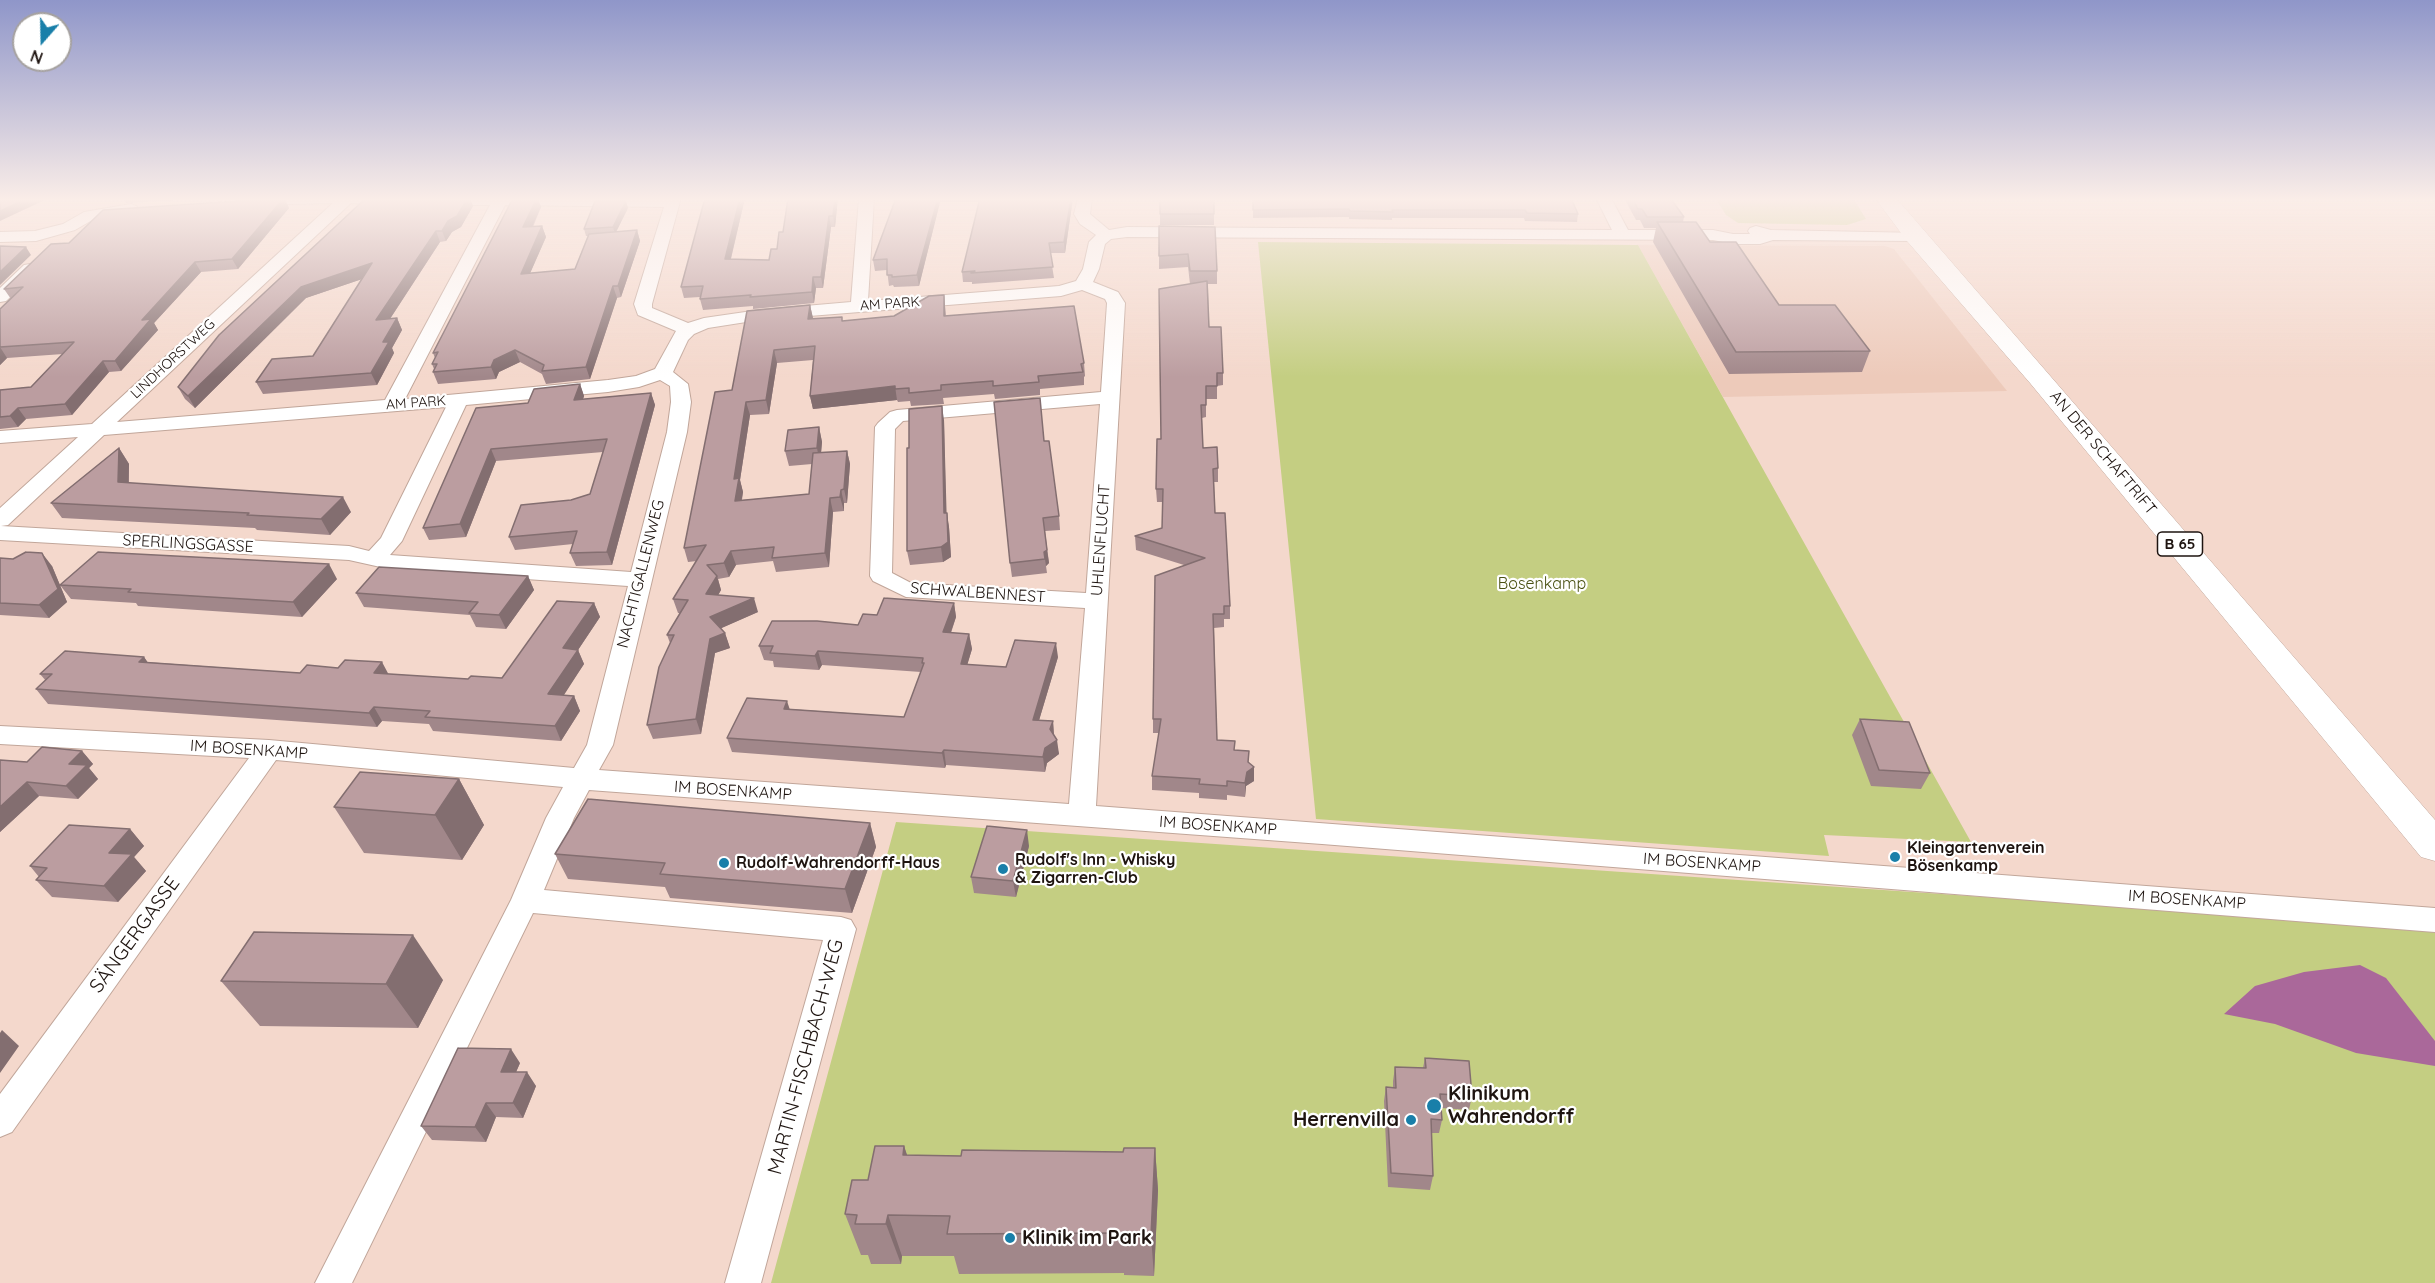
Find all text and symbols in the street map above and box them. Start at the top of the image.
north arrow [12,12,72,72]
text: N [28,46,45,68]
street label: AM PARK [859,294,921,314]
street label: LINDHORSTWEG [127,316,219,402]
street label: AN DER SCHAFTRIFT [2046,387,2160,519]
street label: AM PARK [385,393,447,413]
street label: UHLENFLUCHT [1088,483,1114,597]
street label: NACHTIGALLENWEG [613,498,669,650]
street label: SPERLINGSGASSE [122,531,254,557]
road number: B 65 [2158,532,2202,556]
park label: Bosenkamp [1498,574,1586,594]
street label: SCHWALBENNEST [910,579,1046,607]
street label: IM BOSENKAMP [190,736,308,764]
street label: IM BOSENKAMP [674,777,792,805]
street label: IM BOSENKAMP [1159,812,1277,840]
place label: Kleingartenverein Bösenkamp [1907,838,2045,876]
street label: IM BOSENKAMP [1643,849,1761,877]
place label: Rudolf's Inn - Whisky & Zigarren-Club [1015,850,1175,888]
marker: Kleingartenverein Bösenkamp [1888,850,1902,864]
place label: Rudolf-Wahrendorff-Haus [736,853,940,873]
marker: Rudolf-Wahrendorff-Haus [717,856,731,870]
marker: Rudolf's Inn - Whisky & Zigarren-Club [996,862,1010,876]
street label: SÄNGERGASSE [85,872,185,998]
street label: IM BOSENKAMP [2128,886,2246,914]
street label: MARTIN-FISCHBACH-WEG [763,937,849,1177]
place label: Klinikum Wahrendorff [1448,1082,1574,1129]
marker: Klinikum Wahrendorff [1425,1097,1443,1115]
place label: Herrenvilla [1293,1108,1399,1132]
marker: Herrenvilla [1404,1113,1418,1127]
place label: Klinik im Park [1022,1226,1152,1250]
marker: Klinik im Park [1003,1231,1017,1245]

